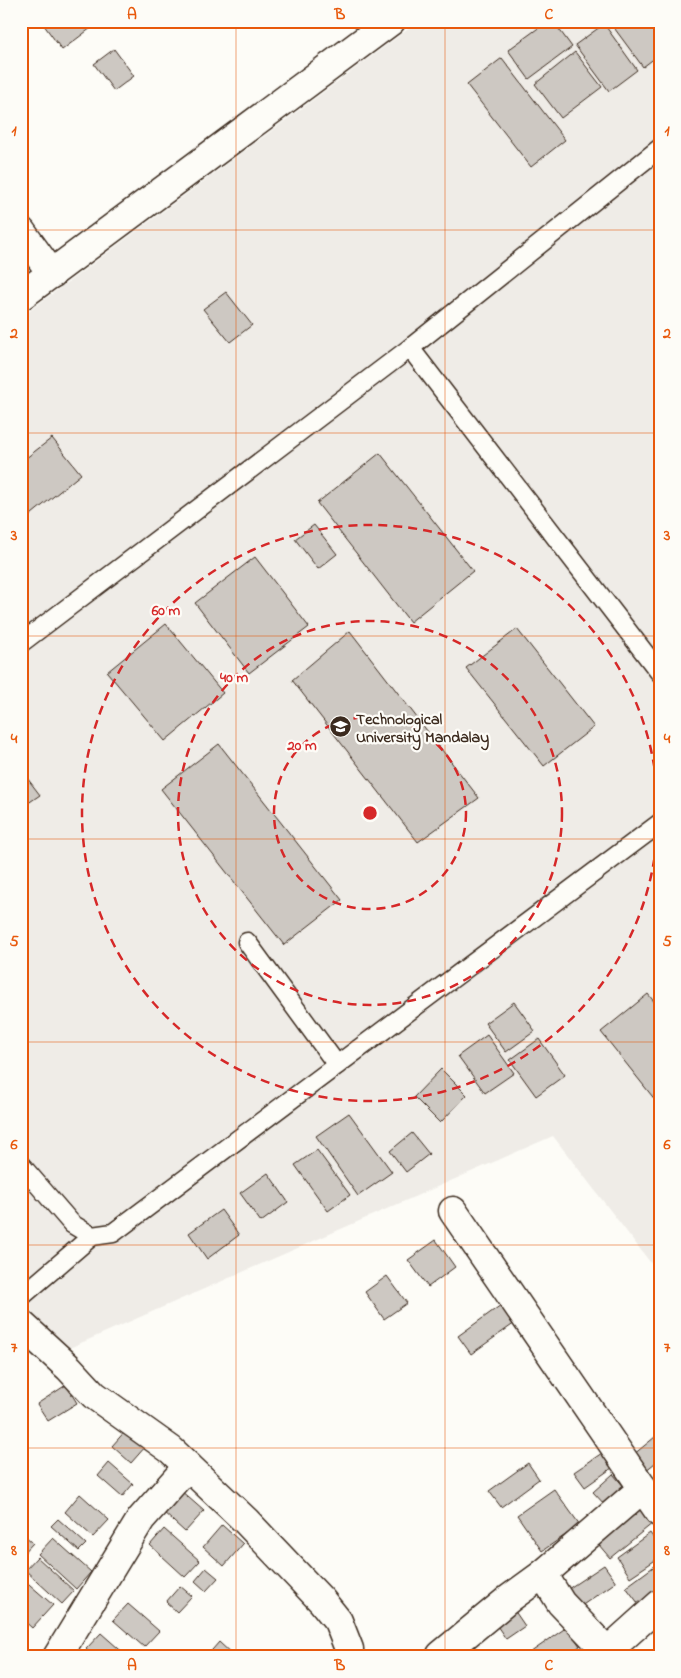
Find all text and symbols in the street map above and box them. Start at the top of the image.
text: A [127,3,137,27]
text: B [334,3,346,27]
text: C [545,3,554,27]
text: 1 [11,119,17,143]
text: 1 [664,119,670,143]
text: 2 [9,322,18,346]
text: 2 [662,322,671,346]
text: 3 [10,524,18,548]
text: 3 [663,524,671,548]
text: 60 m [151,600,181,622]
text: 40 m [219,667,248,689]
place label: Technological University Mandalay [356,708,489,751]
school or university icon: Technological University Mandalay [328,715,352,739]
text: 4 [10,727,18,751]
text: 4 [663,727,671,751]
text: 20 m [286,735,317,757]
centre of rings [361,804,379,822]
text: 5 [9,930,19,954]
text: 5 [662,930,672,954]
text: 6 [9,1133,18,1157]
text: 6 [662,1133,671,1157]
text: 7 [11,1336,18,1360]
text: 7 [664,1336,671,1360]
text: 8 [10,1539,17,1563]
text: 8 [663,1539,670,1563]
text: A [127,1654,137,1678]
text: B [334,1654,346,1678]
text: C [545,1654,554,1678]

